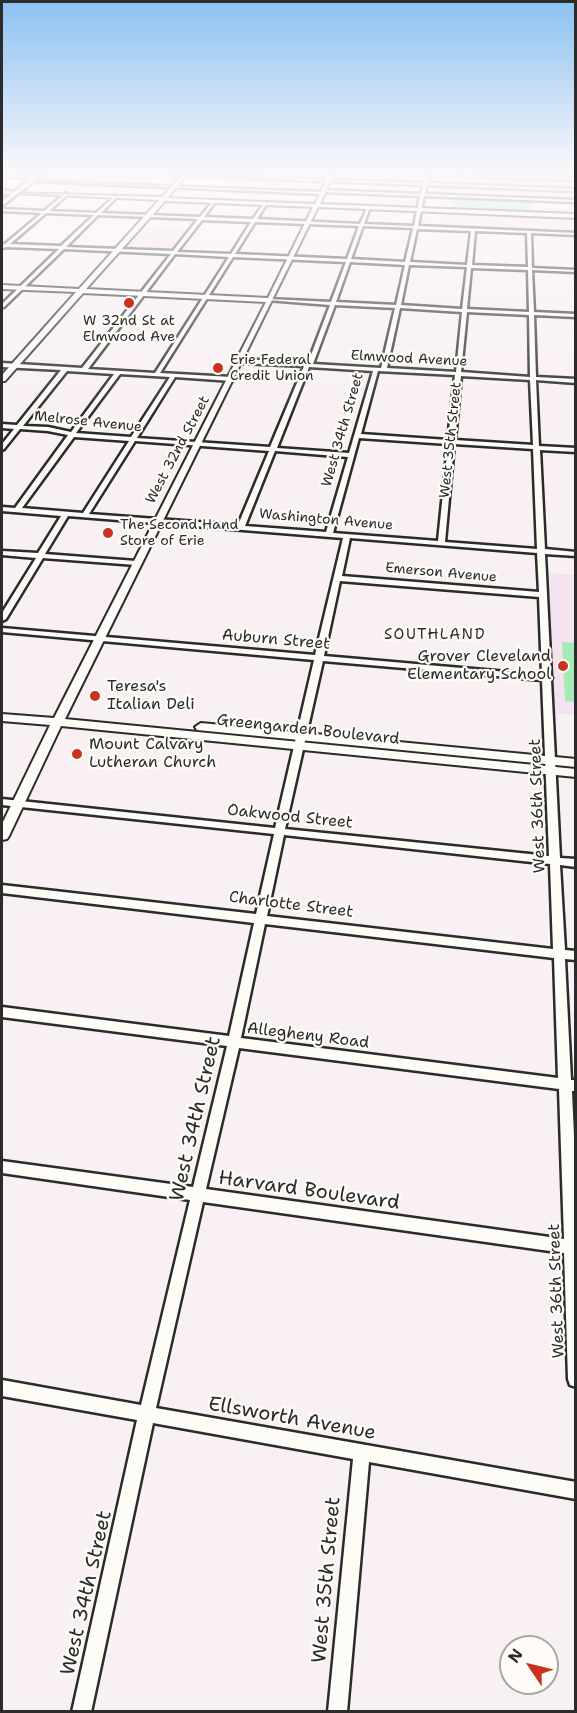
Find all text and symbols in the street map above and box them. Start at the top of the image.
marker: W 32nd St at Elmwood Ave [122,296,136,310]
place label: W 32nd St at Elmwood Ave [83,313,175,346]
street label: Elmwood Avenue [350,348,468,370]
place label: Erie Federal Credit Union [230,352,314,384]
marker: Erie Federal Credit Union [211,361,225,375]
street label: West 34th Street [319,371,367,489]
street label: West 35th Street [437,381,465,499]
street label: West 32nd Street [142,393,214,507]
street label: Melrose Avenue [33,408,143,436]
street label: Washington Avenue [258,506,394,534]
place label: The Second Hand Store of Erie [120,517,238,550]
marker: The Second Hand Store of Erie [101,526,115,540]
street label: Emerson Avenue [385,560,497,586]
street label: Auburn Street [221,626,331,654]
district label: SOUTHLAND [384,626,486,644]
place label: Grover Cleveland Elementary School [407,647,551,685]
marker: Grover Cleveland Elementary School [556,659,570,673]
place label: Teresa's Italian Deli [107,677,195,715]
marker: Teresa's Italian Deli [88,689,102,703]
street label: Greengarden Boulevard [216,711,400,749]
place label: Mount Calvary Lutheran Church [89,735,216,773]
street label: West 36th Street [526,738,550,874]
marker: Mount Calvary Lutheran Church [70,747,84,761]
street label: Oakwood Street [226,801,354,833]
street label: Charlotte Street [228,888,354,922]
street label: Allegheny Road [246,1019,370,1053]
street label: West 34th Street [165,1034,227,1204]
street label: Harvard Boulevard [217,1166,401,1216]
street label: West 36th Street [545,1223,569,1359]
street label: Ellsworth Avenue [206,1392,378,1446]
street label: West 35th Street [308,1496,346,1664]
street label: West 34th Street [56,1508,118,1678]
north arrow [499,1635,559,1695]
text: N [503,1644,528,1667]

